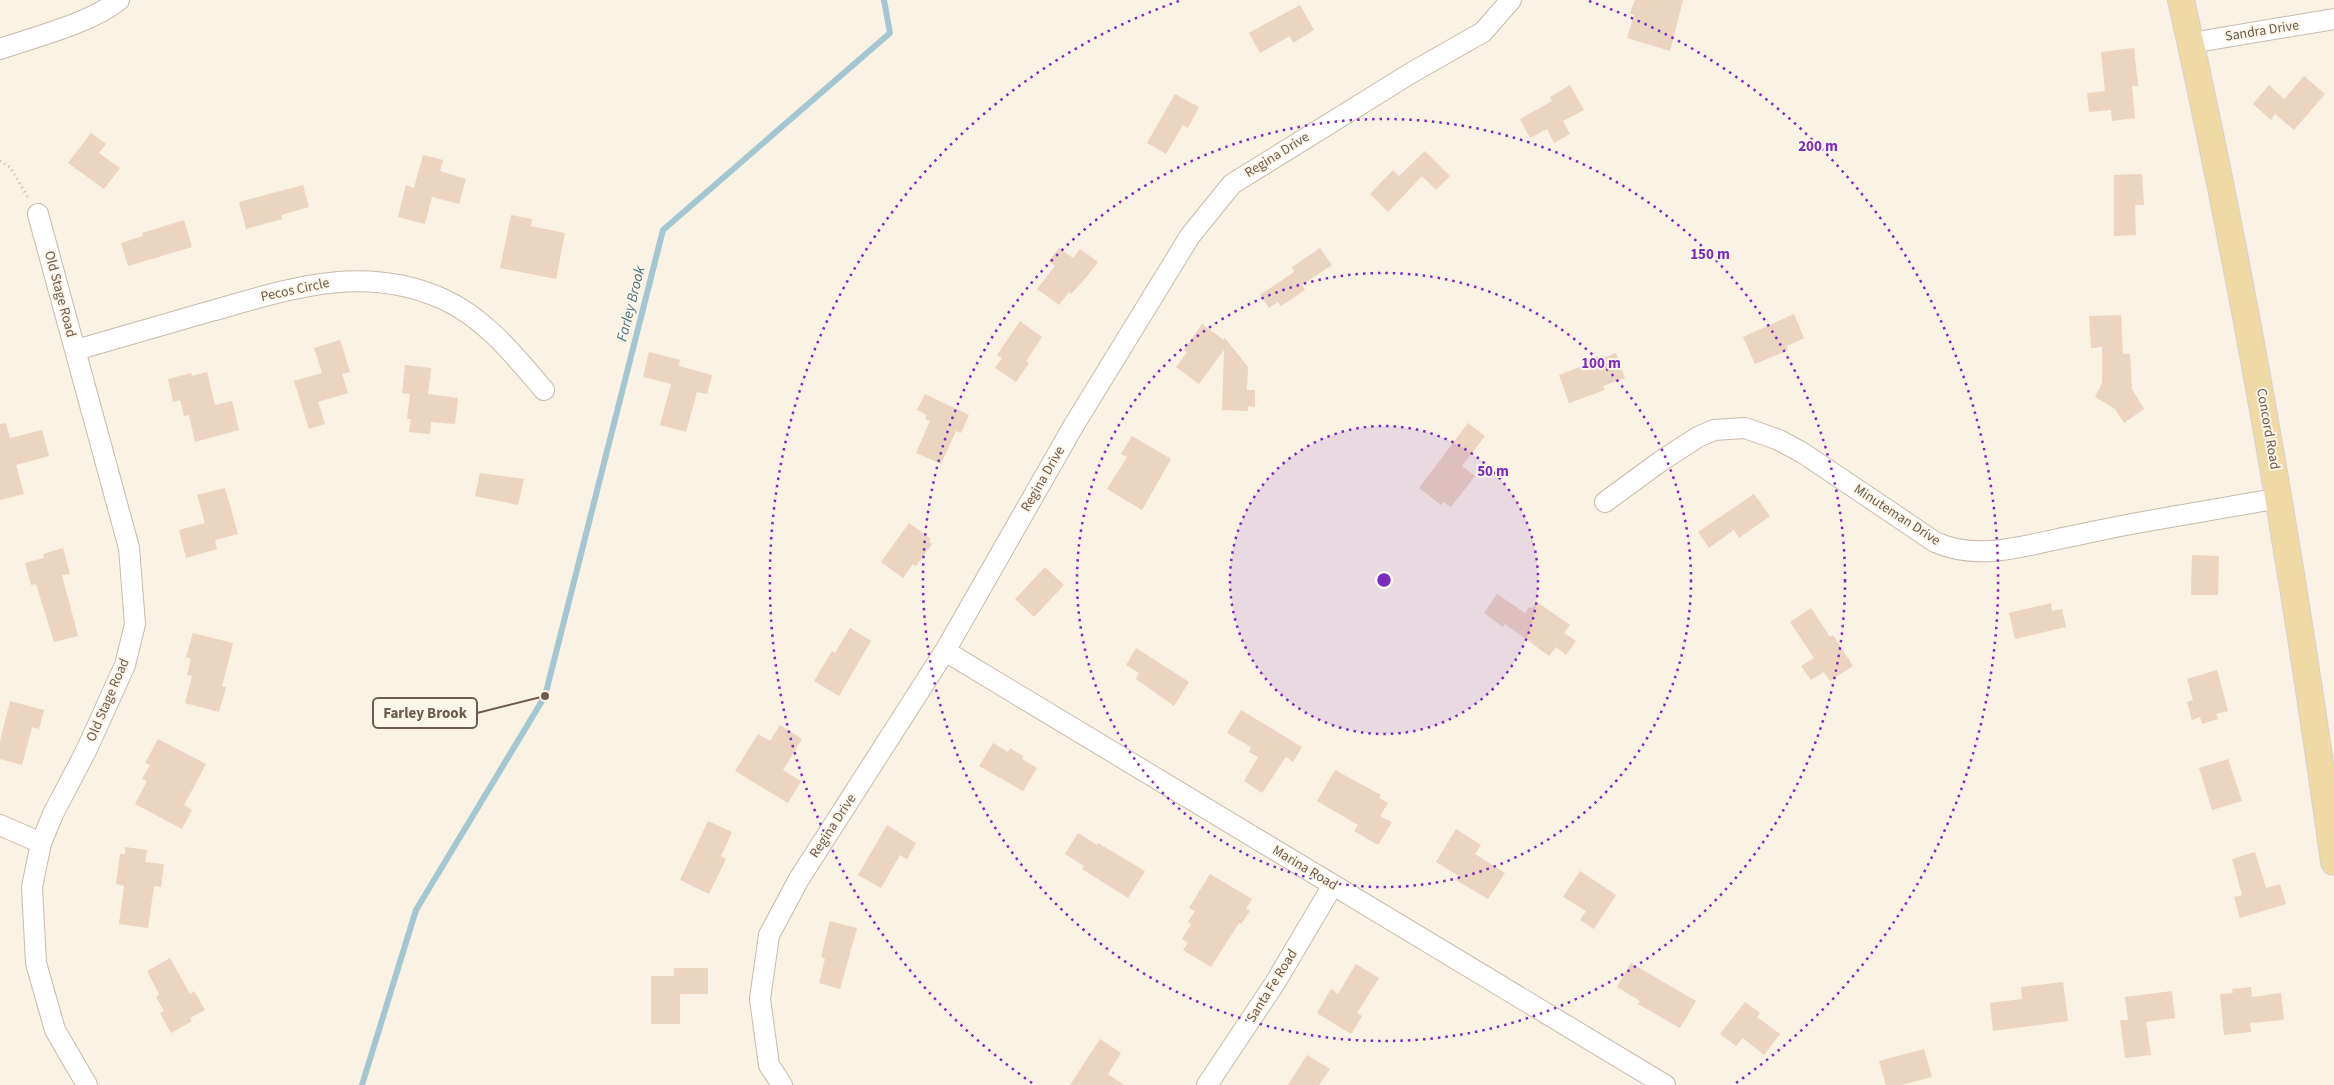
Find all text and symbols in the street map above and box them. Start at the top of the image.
street label: Sandra Drive [2224,15,2301,47]
street label: Regina Drive [1241,127,1313,183]
text: 200 m [1798,136,1838,157]
text: 150 m [1690,244,1730,265]
street label: Old Stage Road [39,249,81,339]
water label: Farley Brook [612,263,651,344]
street label: Pecos Circle [259,273,331,307]
text: 100 m [1581,353,1621,374]
street label: Concord Road [2251,387,2285,471]
street label: Regina Drive [1016,442,1070,516]
text: 50 m [1477,461,1509,482]
street label: Minuteman Drive [1850,479,1944,551]
centre of rings [1375,571,1393,589]
street label: Old Stage Road [81,655,135,745]
callout: Farley Brook [373,698,477,728]
text: Farley Brook [383,703,468,724]
street label: Regina Drive [805,790,861,862]
street label: Marina Road [1269,841,1341,895]
street label: Santa Fe Road [1242,946,1302,1026]

